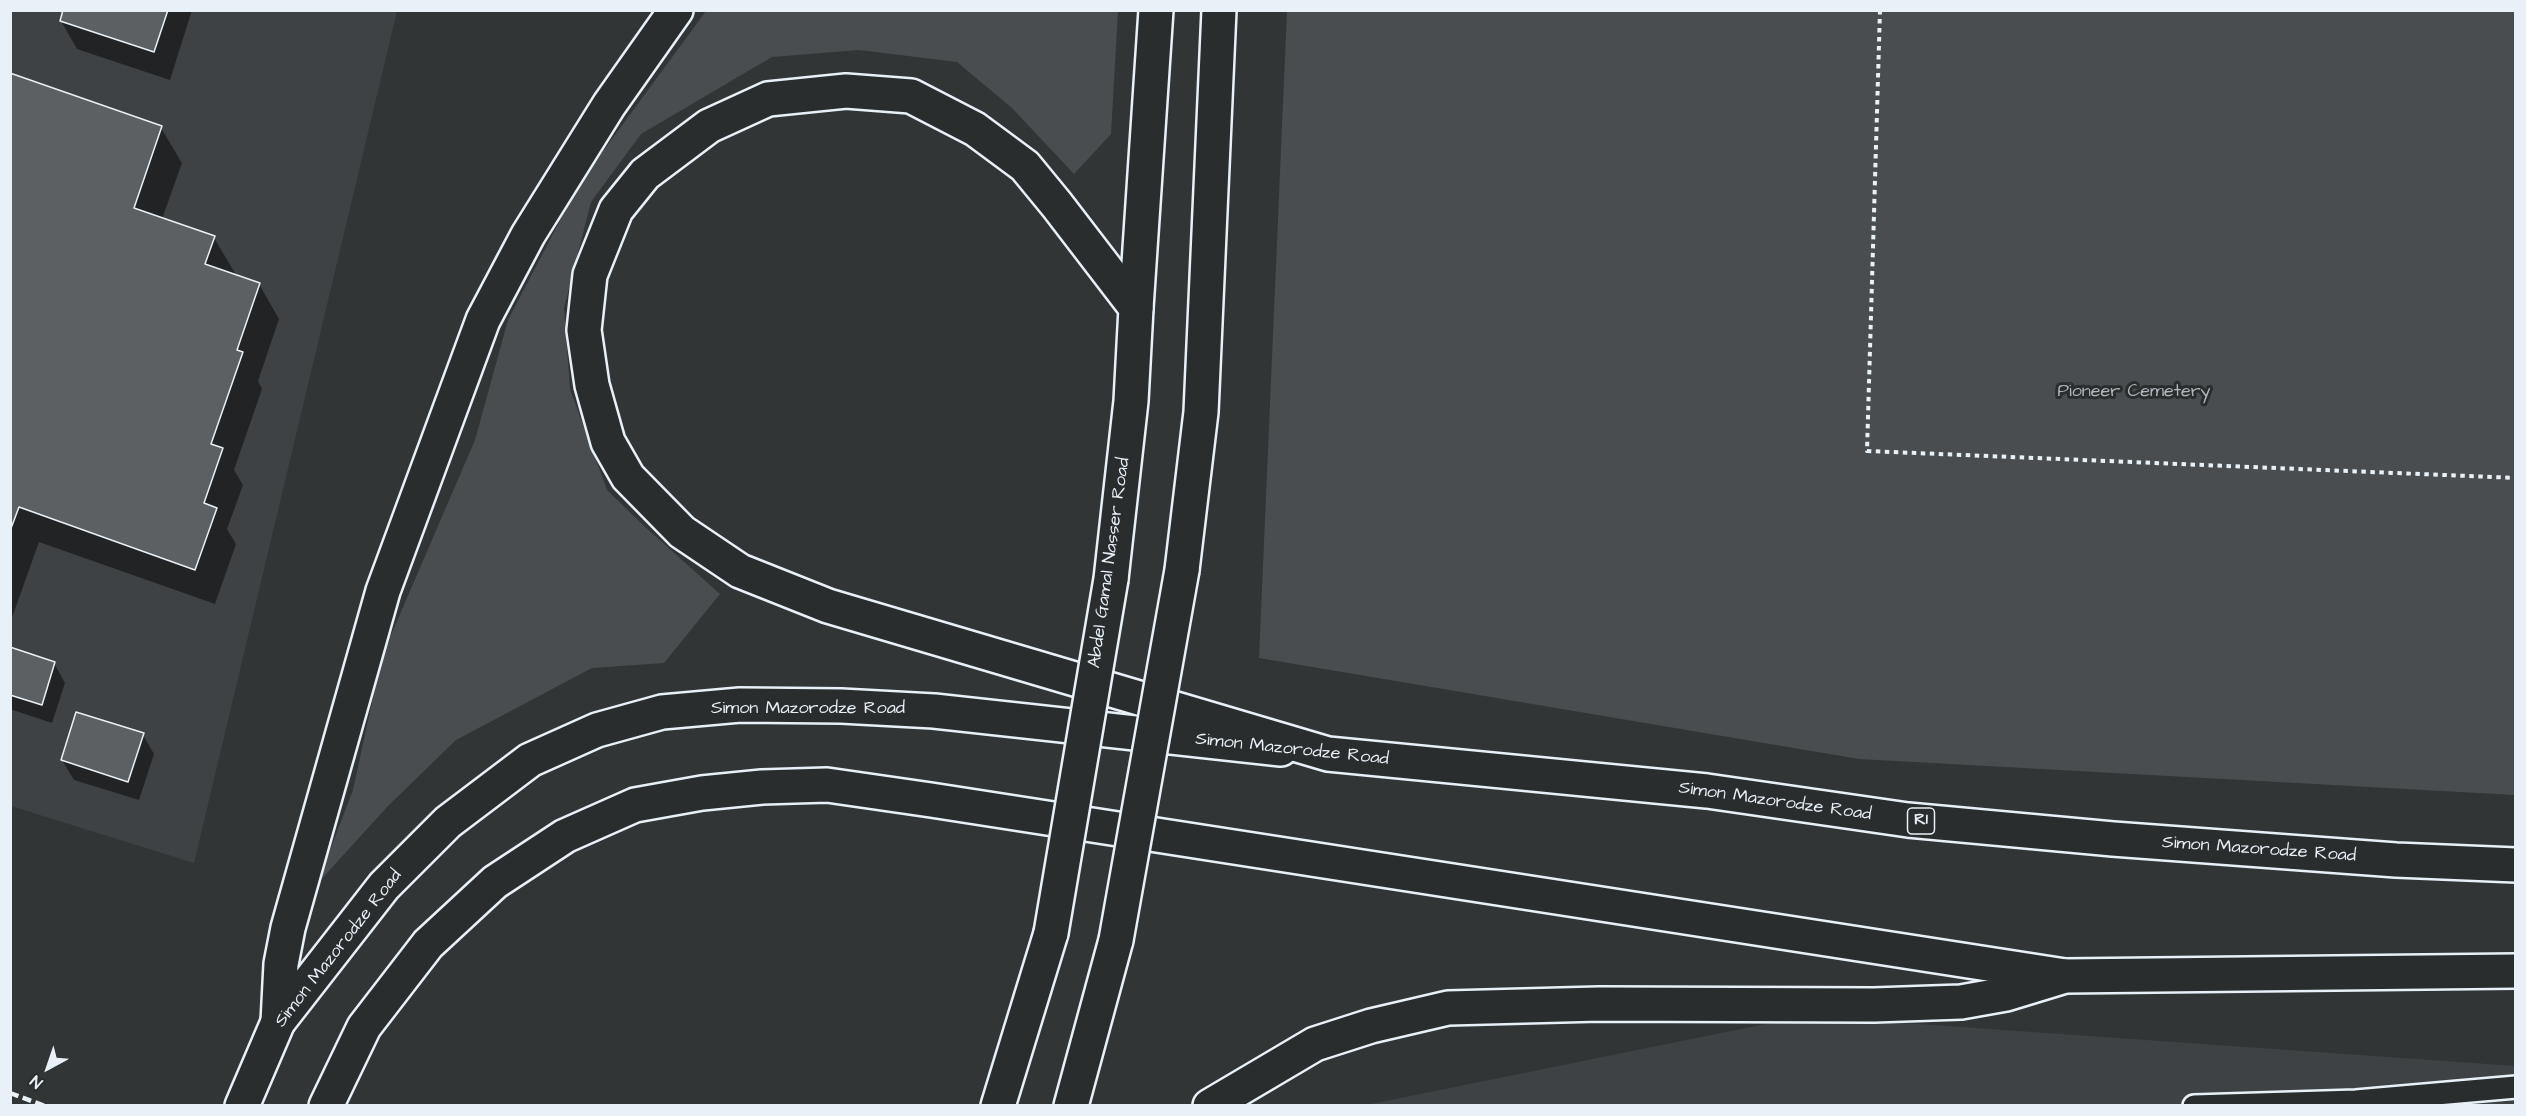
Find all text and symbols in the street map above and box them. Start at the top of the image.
park label: Pioneer Cemetery [2058,381,2210,403]
street label: Abdel Gamal Nasser Road [1085,456,1135,670]
street label: Simon Mazorodze Road [711,698,905,720]
street label: Simon Mazorodze Road [1194,729,1390,771]
street label: Simon Mazorodze Road [1677,778,1873,826]
road number: R1 [1908,808,1934,834]
street label: Simon Mazorodze Road [2161,832,2357,868]
street label: Simon Mazorodze Road [271,866,407,1032]
north arrow [18,1038,78,1098]
text: N [26,1070,47,1093]

